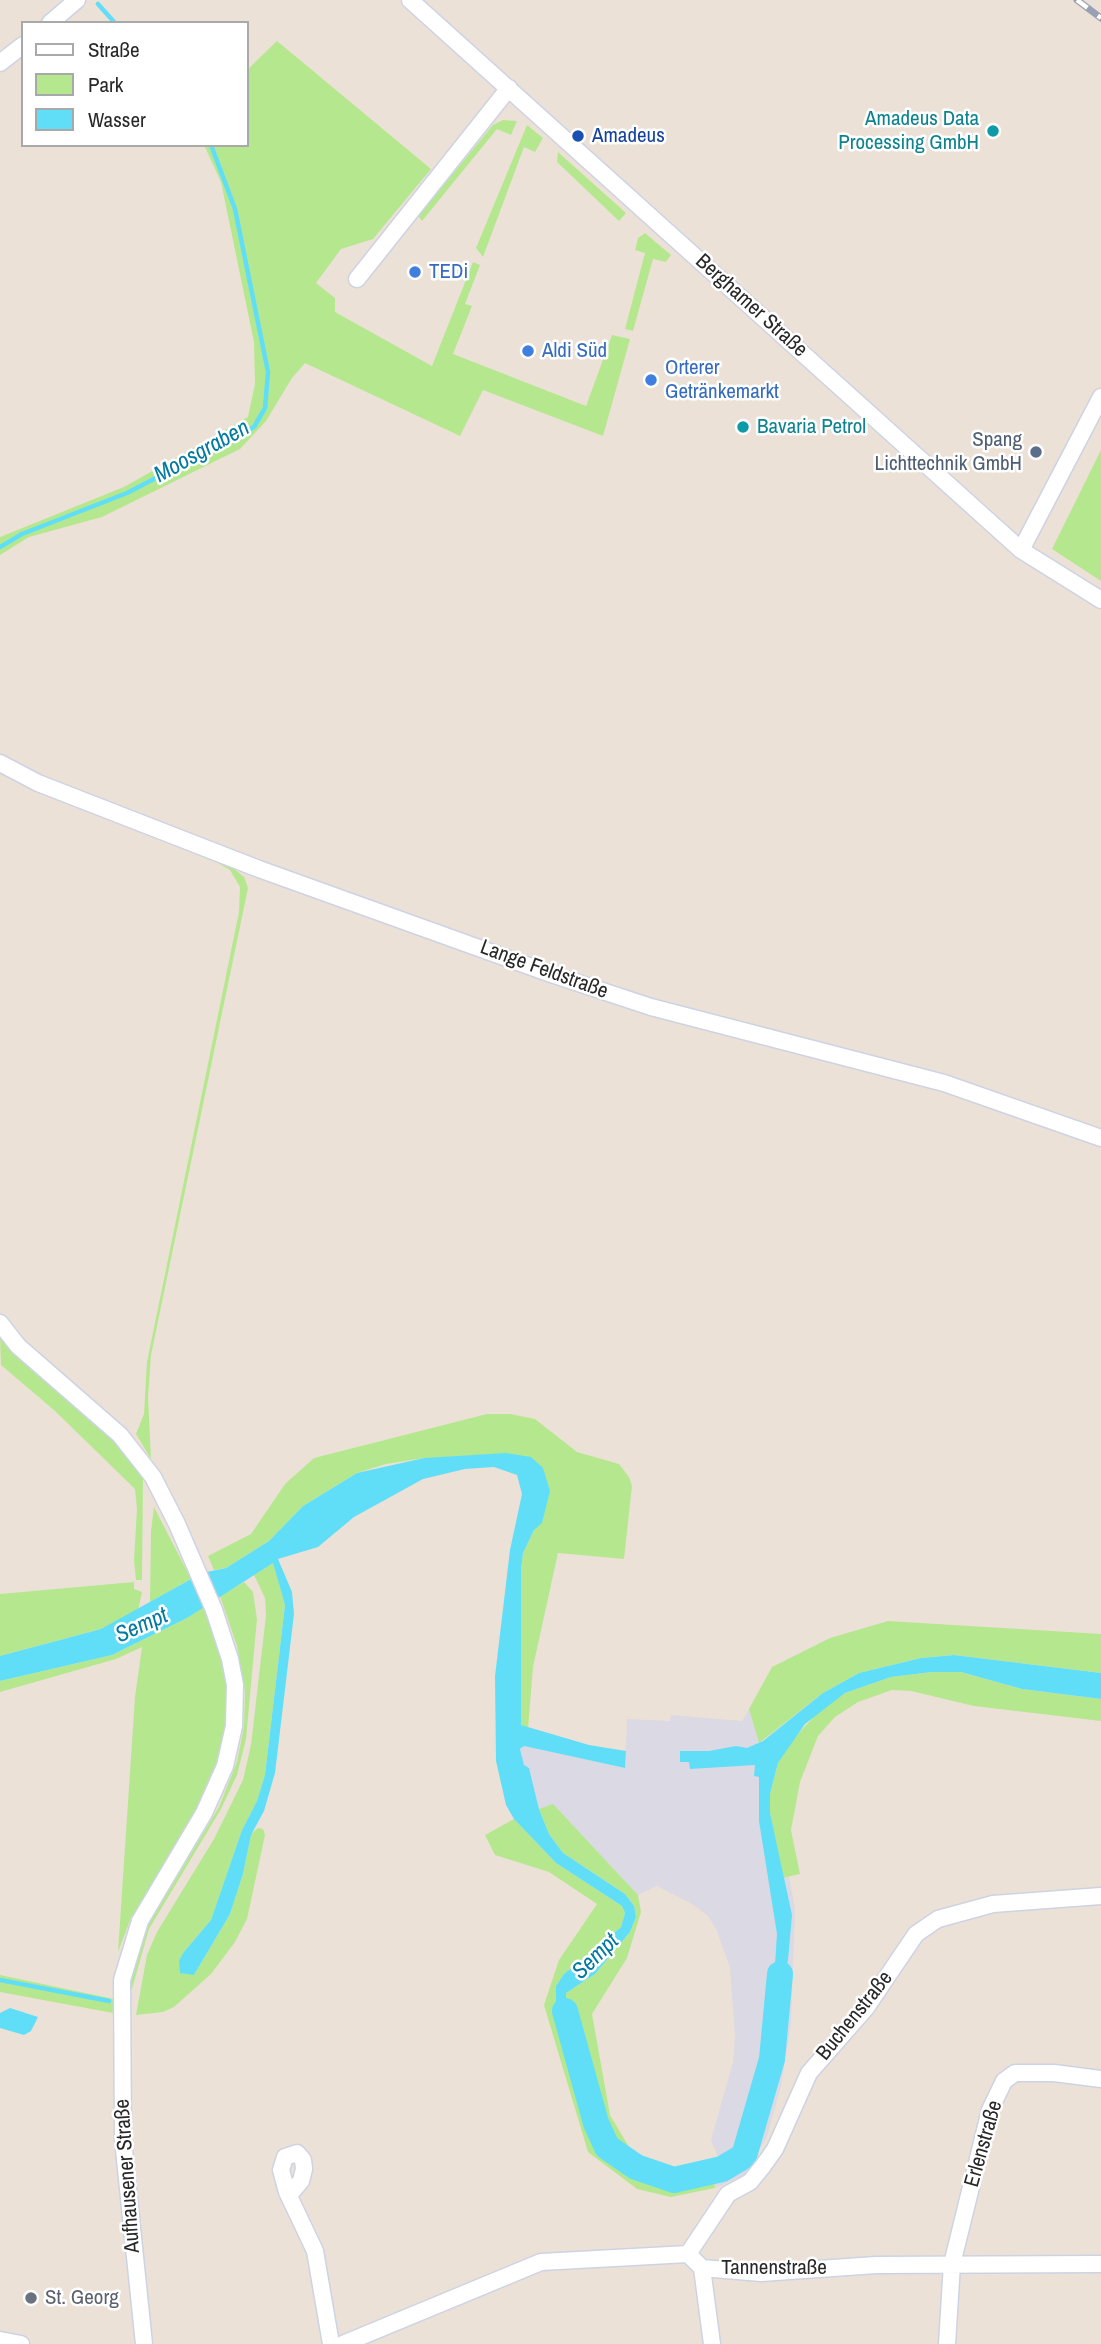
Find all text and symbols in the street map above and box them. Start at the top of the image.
legend [21,21,248,147]
text: Straße [88,35,140,64]
text: Park [88,70,123,99]
text: Wasser [88,105,146,134]
place label: Amadeus Data Processing GmbH [838,106,979,156]
place label: Amadeus [592,123,665,149]
marker: Amadeus Data Processing GmbH [985,123,1001,139]
marker: Amadeus [570,128,586,144]
street label: Berghamer Straße [690,249,812,363]
place label: TEDi [429,259,468,285]
marker: TEDi [407,264,423,280]
place label: Aldi Süd [542,338,607,364]
marker: Aldi Süd [520,343,536,359]
place label: Orterer Getränkemarkt [665,355,779,405]
marker: Orterer Getränkemarkt [643,372,659,388]
place label: Bavaria Petrol [757,414,866,440]
water label: Moosgraben [149,415,255,489]
marker: Bavaria Petrol [735,419,751,435]
place label: Spang Lichttechnik GmbH [875,427,1022,477]
marker: Spang Lichttechnik GmbH [1028,444,1044,460]
street label: Lange Feldstraße [477,935,611,1005]
water label: Sempt [111,1602,173,1650]
water label: Sempt [567,1928,625,1986]
street label: Buchenstraße [811,1966,899,2066]
street label: Aufhausener Straße [110,2098,146,2254]
street label: Erlenstraße [960,2098,1008,2190]
street label: Tannenstraße [721,2255,827,2281]
place label: St. Georg [45,2285,119,2311]
marker: St. Georg [23,2290,39,2306]

